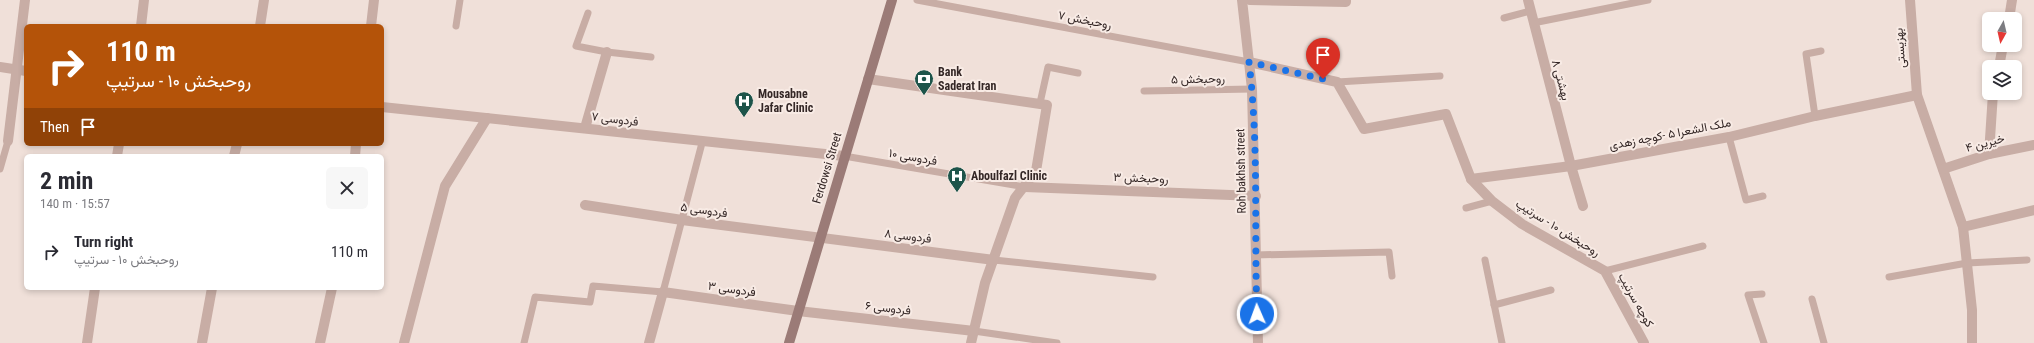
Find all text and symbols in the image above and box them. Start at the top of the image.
street label: روحبخش ۷ [1057,8,1113,33]
north arrow [1982,12,2022,52]
map controls [1982,12,2022,100]
street label: بهزیستی [1892,27,1909,68]
text: 110 m [106,35,176,68]
pin [1306,38,1340,79]
icon: right [40,40,92,92]
icon: arrive [1312,44,1334,66]
street label: بهشتی ۸ [1548,58,1573,102]
button: layers [1982,60,2022,100]
place label: Bank Saderat Iran [938,65,996,93]
bank icon: Bank Saderat Iran [913,68,935,96]
text: روحبخش ۱۰ - سرتیپ [106,70,251,91]
street label: روحبخش ۵ [1171,72,1225,87]
place label: Mousabne Jafar Clinic [758,87,814,115]
hospital icon: Mousabne Jafar Clinic [733,90,755,118]
street label: فردوسی ۷ [591,109,639,130]
street label: ملک الشعرا ۵ -کوچه زهدی [1608,115,1732,154]
icon: arrive [77,116,99,138]
text: Then [40,118,69,136]
street label: Roh bakhsh street [1233,128,1249,214]
street label: Ferdowsi Street [810,130,845,205]
street label: خیرین ۴ [1964,131,2006,156]
street label: فردوسی ۱۰ [888,146,938,169]
hospital icon: Aboulfazl Clinic [946,165,968,193]
text: 2 min [40,167,93,195]
button: close [326,167,368,209]
place label: Aboulfazl Clinic [971,169,1048,183]
street label: روحبخش ۳ [1113,170,1169,187]
text: 140 m · 15:57 [40,196,110,211]
street label: روحبخش ۱۰ - سرتیپ [1513,196,1603,260]
street label: فردوسی ۵ [679,200,728,221]
street label: فردوسی ۸ [884,226,932,247]
text: Turn right [74,233,133,251]
icon: right [40,241,62,263]
text: 110 m [331,243,368,261]
text: روحبخش ۱۰ - سرتیپ [74,252,179,267]
street label: کوچه سرتیپ [1614,270,1657,330]
street label: فردوسی ۳ [707,279,757,300]
position arrow [1236,293,1278,335]
street label: فردوسی ۶ [864,298,912,319]

